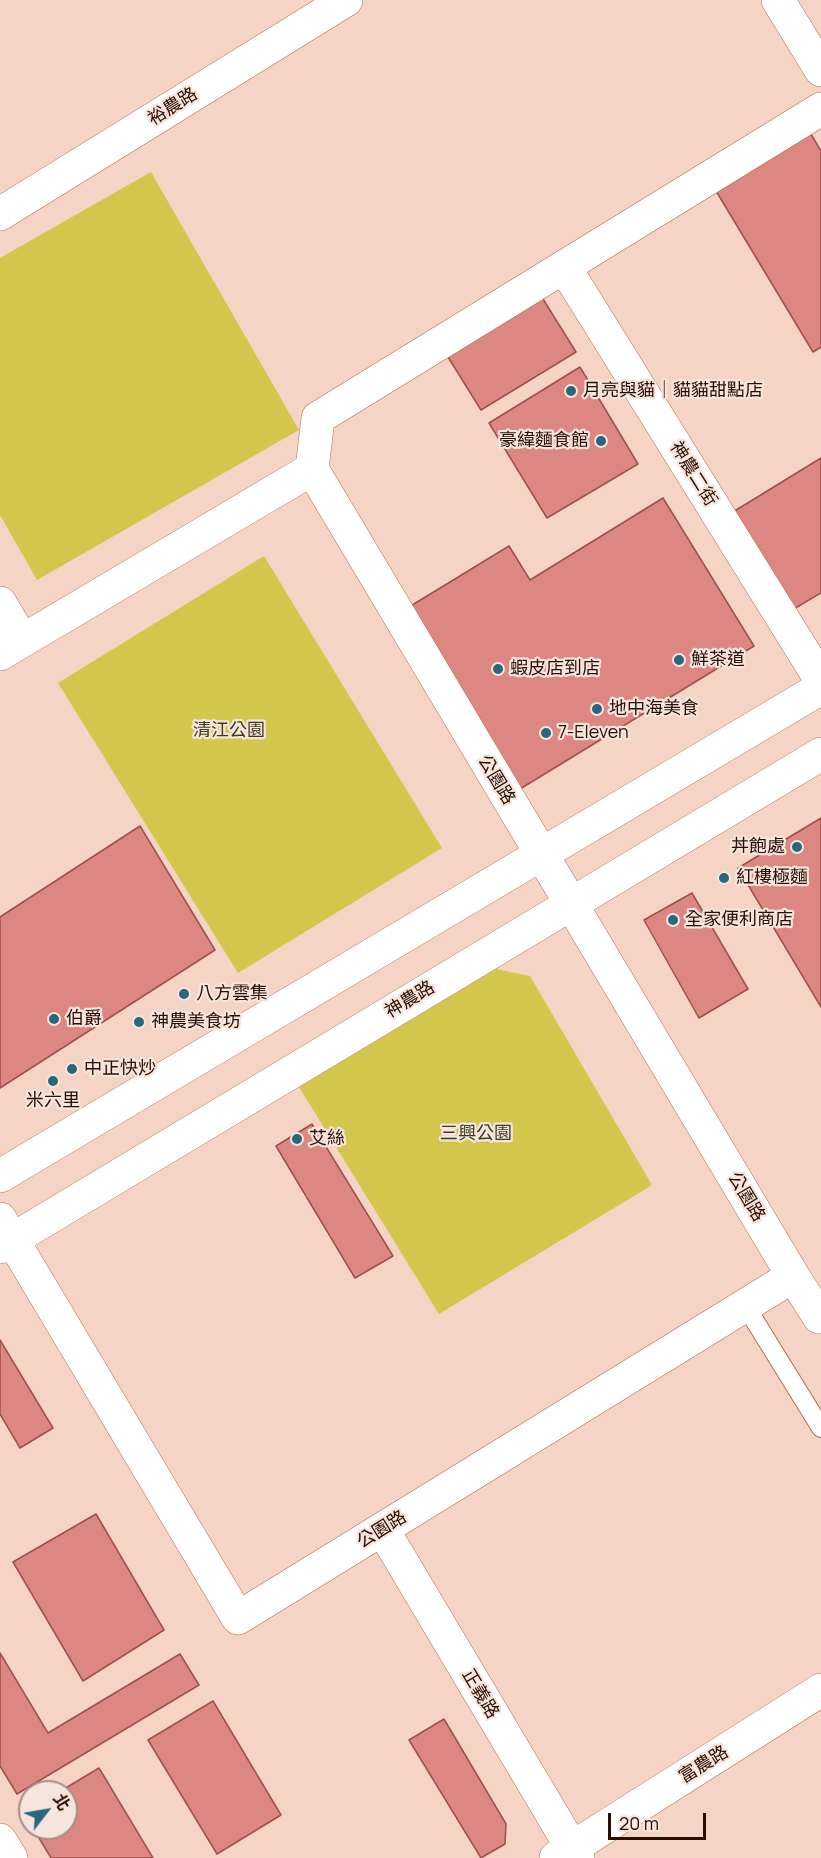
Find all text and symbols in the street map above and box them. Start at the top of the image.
street label: 裕農路 [144,84,202,130]
place label: 月亮與貓｜貓貓甜點店 [583,380,763,402]
marker: 月亮與貓｜貓貓甜點店 [564,384,578,398]
place label: 豪緯麵食館 [499,430,589,452]
marker: 豪緯麵食館 [594,434,608,448]
street label: 神農二街 [665,438,721,510]
place label: 鮮茶道 [691,649,745,671]
marker: 鮮茶道 [672,653,686,667]
place label: 蝦皮店到店 [510,658,600,680]
marker: 蝦皮店到店 [491,662,505,676]
place label: 地中海美食 [609,698,699,720]
marker: 地中海美食 [590,702,604,716]
park label: 清江公園 [193,720,265,742]
place label: 7-Eleven [558,722,629,744]
marker: 7-Eleven [539,726,553,740]
street label: 公園路 [473,751,519,809]
place label: 丼飽處 [731,836,785,858]
marker: 丼飽處 [790,840,804,854]
place label: 紅樓極麵 [736,867,808,889]
marker: 紅樓極麵 [717,871,731,885]
place label: 全家便利商店 [685,909,793,931]
marker: 全家便利商店 [666,913,680,927]
street label: 神農路 [381,977,439,1023]
place label: 八方雲集 [196,983,268,1005]
marker: 八方雲集 [177,987,191,1001]
place label: 伯爵 [66,1008,102,1030]
place label: 神農美食坊 [151,1011,241,1033]
marker: 伯爵 [47,1012,61,1026]
marker: 神農美食坊 [132,1015,146,1029]
place label: 中正快炒 [84,1058,156,1080]
marker: 中正快炒 [65,1062,79,1076]
marker: 米六里 [46,1074,60,1088]
place label: 米六里 [26,1090,80,1112]
park label: 三興公園 [440,1123,512,1145]
place label: 艾絲 [309,1128,345,1150]
marker: 艾絲 [290,1132,304,1146]
street label: 公園路 [723,1168,769,1226]
street label: 公園路 [353,1507,411,1553]
street label: 正義路 [457,1665,503,1723]
street label: 富農路 [675,1742,733,1788]
north arrow [18,1780,78,1840]
text: 北 [48,1789,75,1814]
scale bar [611,1801,708,1839]
text: 20 m [619,1811,659,1835]

